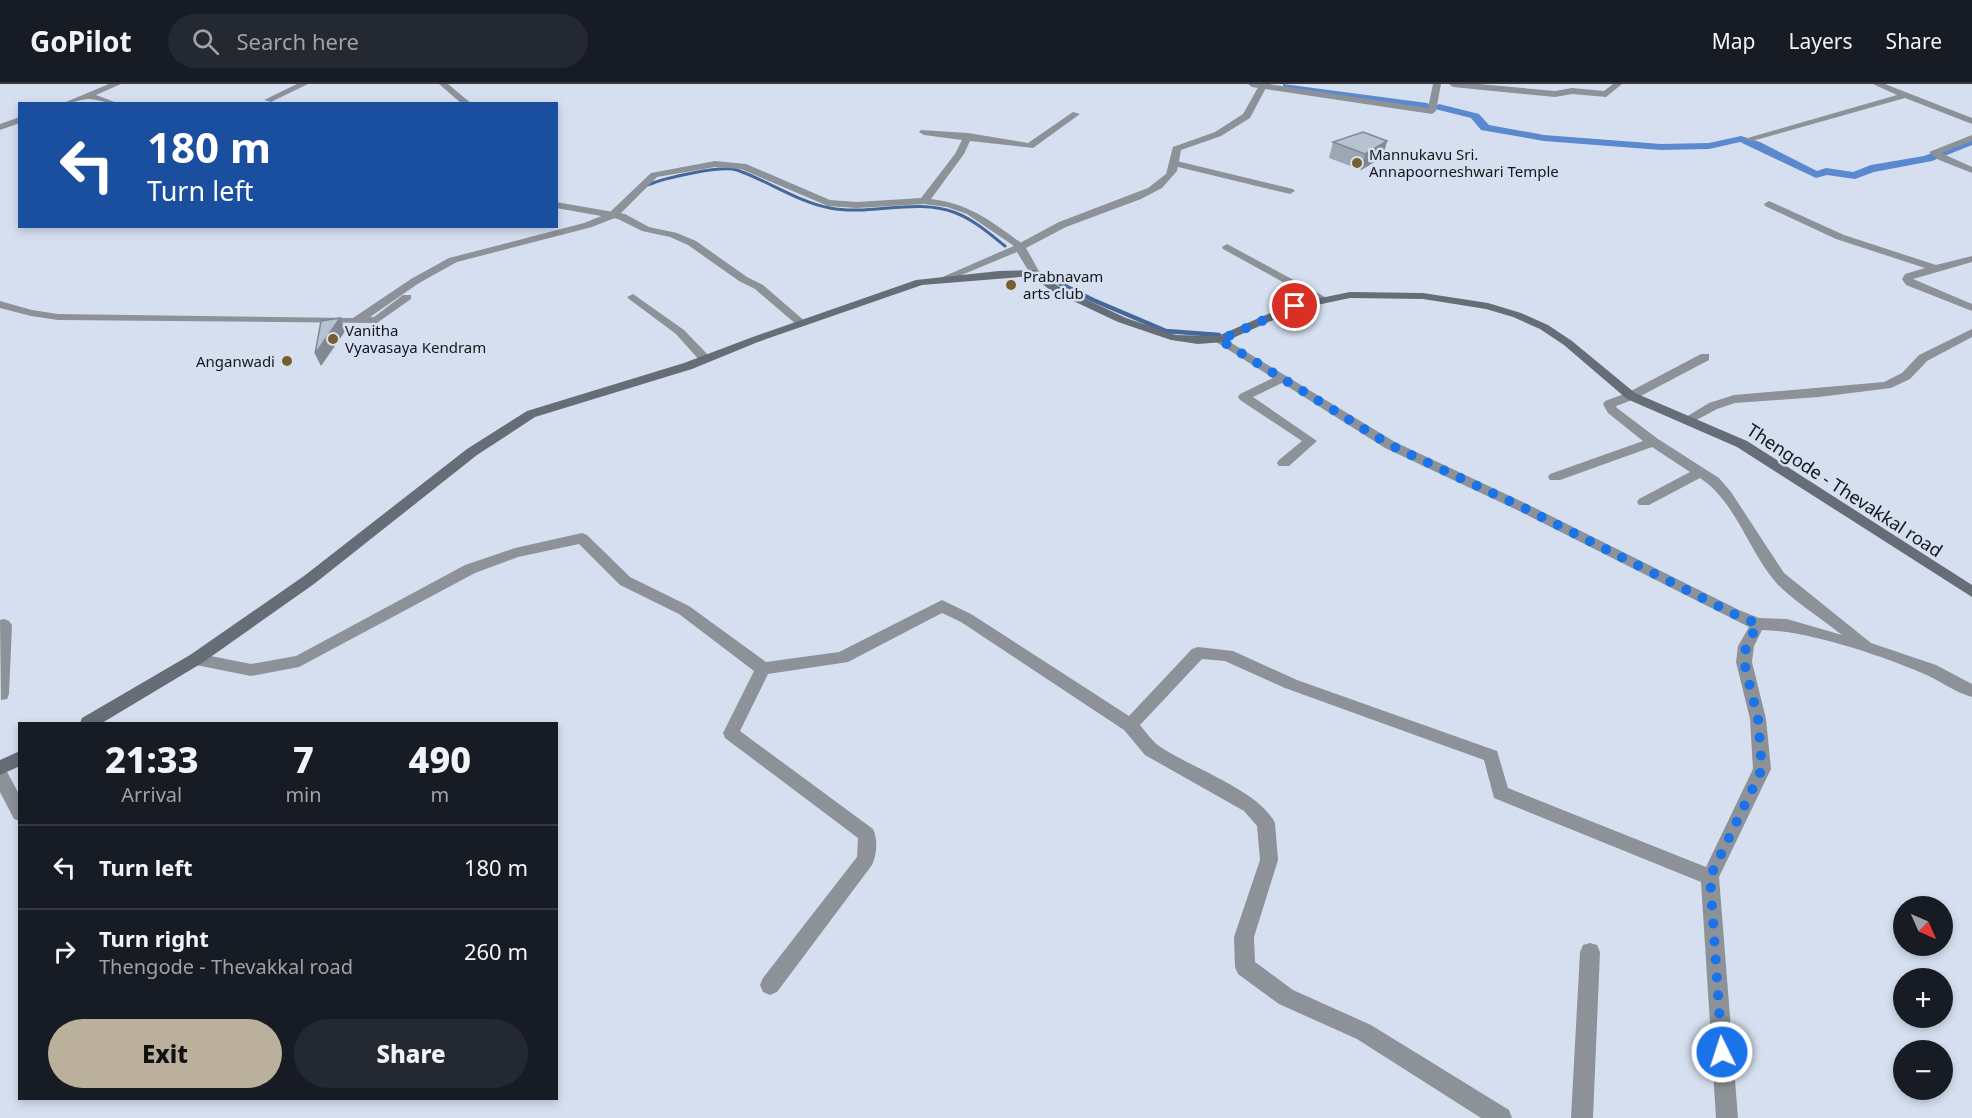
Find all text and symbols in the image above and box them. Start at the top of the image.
search box [168,14,588,68]
text: GoPilot [30,22,132,60]
icon: search [189,25,222,58]
text: Search here [237,26,359,56]
text: Map [1712,27,1756,55]
text: Layers [1789,27,1853,55]
text: Share [1886,27,1942,55]
text: 180 m [147,118,271,175]
icon: left [48,126,126,204]
place label: Mannukavu Sri. Annapoorneshwari Temple [1369,144,1559,181]
marker: Mannukavu Sri. Annapoorneshwari Temple [1350,156,1364,170]
text: Turn left [147,172,253,209]
place label: Prabnavam arts club [1023,266,1103,303]
marker: Prabnavam arts club [1004,278,1018,292]
pin [1269,280,1320,331]
icon: arrive [1278,289,1311,322]
place label: Vanitha Vyavasaya Kendram [345,320,486,357]
marker: Vanitha Vyavasaya Kendram [326,332,340,346]
place label: Anganwadi [196,351,275,371]
marker: Anganwadi [280,354,294,368]
street label: Thengode - Thevakkal road [1743,418,1947,562]
text: 21:33 [105,735,198,784]
text: 7 [293,735,314,784]
text: 490 [409,735,471,784]
text: Arrival [121,781,182,808]
text: min [285,781,322,808]
text: m [430,781,449,808]
icon: left [48,851,81,884]
text: Turn left [99,852,193,882]
text: 180 m [464,852,528,882]
north arrow [1893,896,1953,956]
map controls [1893,896,1953,1100]
text: Turn right [99,923,209,953]
icon: right [48,935,81,968]
text: 260 m [464,936,528,966]
text: Thengode - Thevakkal road [99,953,353,980]
button: + [1893,968,1953,1028]
button: Exit [48,1019,282,1088]
button: Share [294,1019,528,1088]
position arrow [1690,1020,1754,1084]
button: − [1893,1040,1953,1100]

